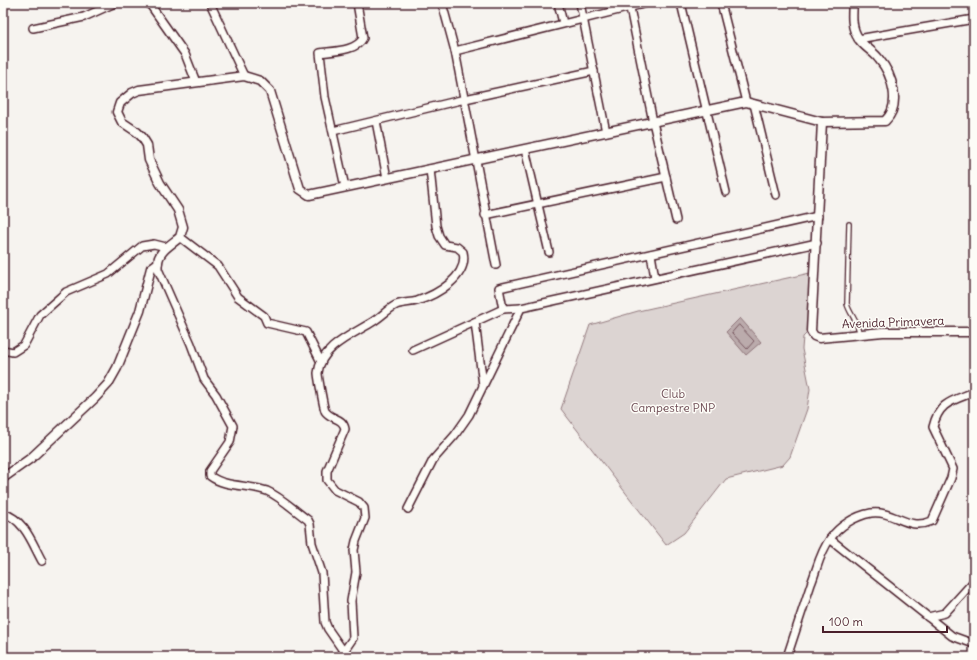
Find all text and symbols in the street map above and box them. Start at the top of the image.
street label: Avenida Primavera [842,313,945,331]
park label: Club Campestre PNP [631,386,715,415]
scale bar [823,608,947,634]
text: 100 m [829,614,863,629]

